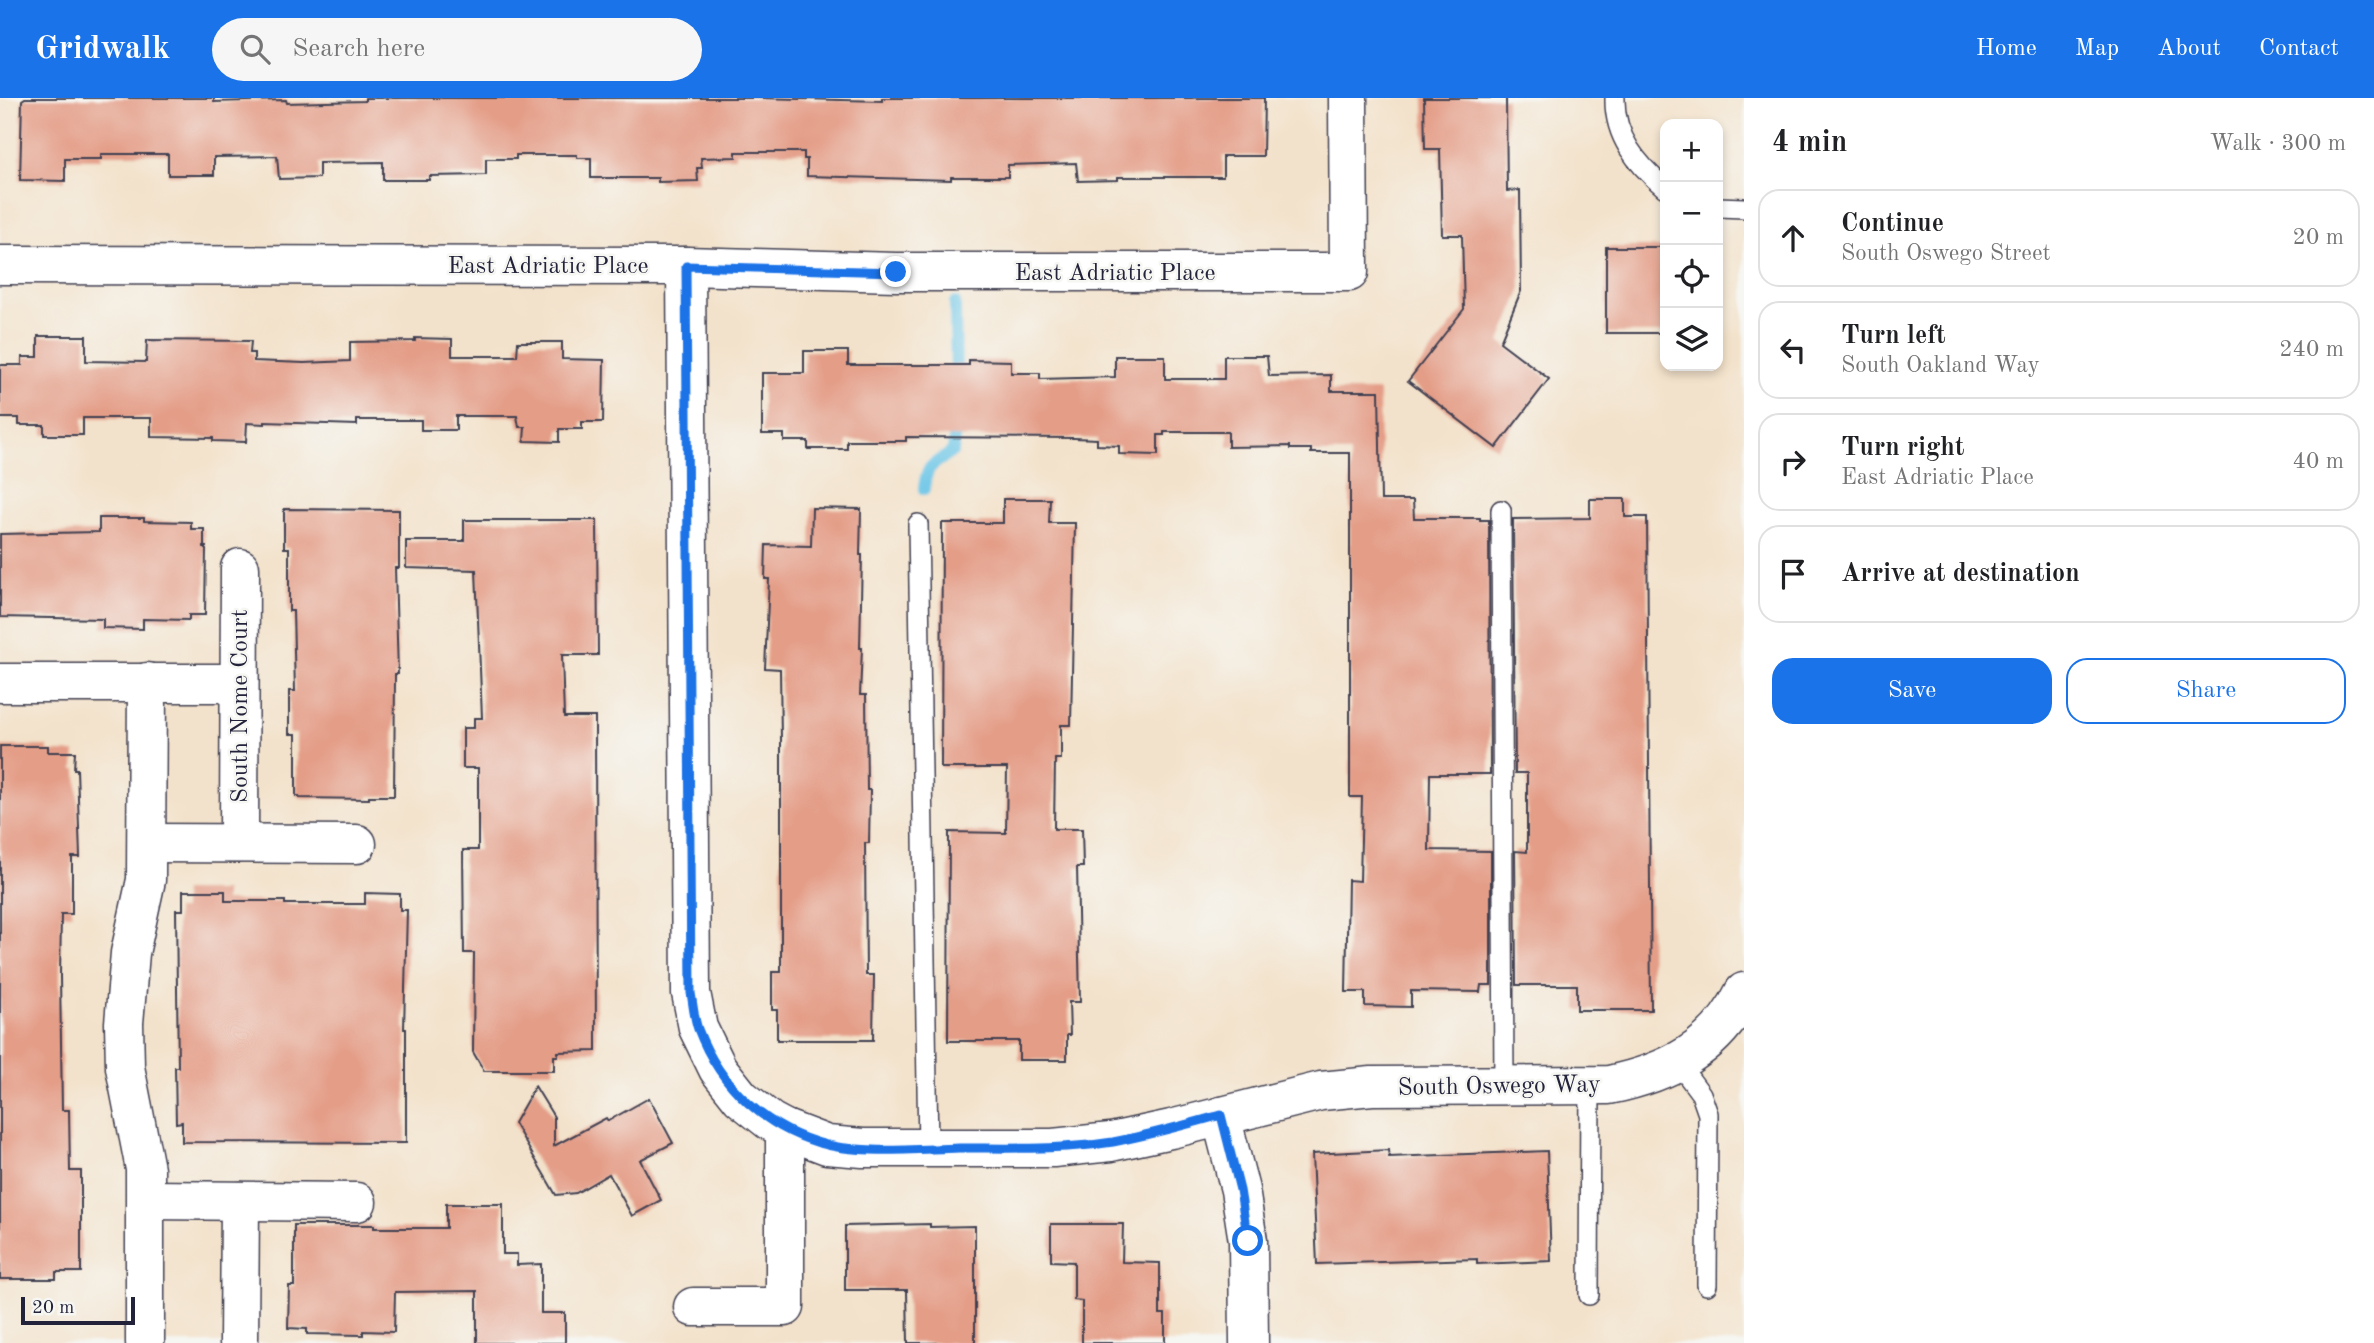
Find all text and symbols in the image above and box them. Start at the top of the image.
search box [212,18,702,81]
icon: search [236,30,274,68]
text: Gridwalk [35,33,170,66]
text: Search here [292,36,425,62]
text: Home [1976,37,2037,61]
text: Map [2075,37,2119,61]
text: About [2157,37,2221,61]
text: Contact [2259,37,2339,61]
map controls [1660,119,1723,371]
button: + [1660,119,1723,182]
text: 4 min [1772,128,1847,158]
text: Walk · 300 m [2210,132,2346,155]
button: − [1660,182,1723,245]
text: Continue [1841,211,1944,237]
icon: ahead [1774,219,1812,257]
text: 20 m [2293,226,2344,249]
text: South Oswego Street [1841,242,2051,265]
button: locate [1660,245,1723,308]
street label: East Adriatic Place [447,255,649,279]
route end [880,256,911,287]
street label: East Adriatic Place [1014,262,1216,286]
button: layers [1660,308,1723,371]
text: Turn left [1841,323,1946,349]
icon: left [1774,331,1812,369]
text: 240 m [2279,338,2344,361]
text: South Oakland Way [1841,354,2040,377]
text: Turn right [1841,435,1964,461]
icon: right [1774,443,1812,481]
text: 40 m [2293,450,2344,473]
text: East Adriatic Place [1841,466,2034,489]
icon: arrive [1774,555,1812,593]
text: Arrive at destination [1841,561,2080,587]
street label: South Nome Court [229,609,253,803]
button: Save [1772,658,2052,724]
button: Share [2066,658,2346,724]
street label: South Oswego Way [1397,1073,1601,1101]
route start [1232,1225,1263,1256]
scale bar [21,1294,135,1326]
text: 20 m [32,1299,74,1318]

